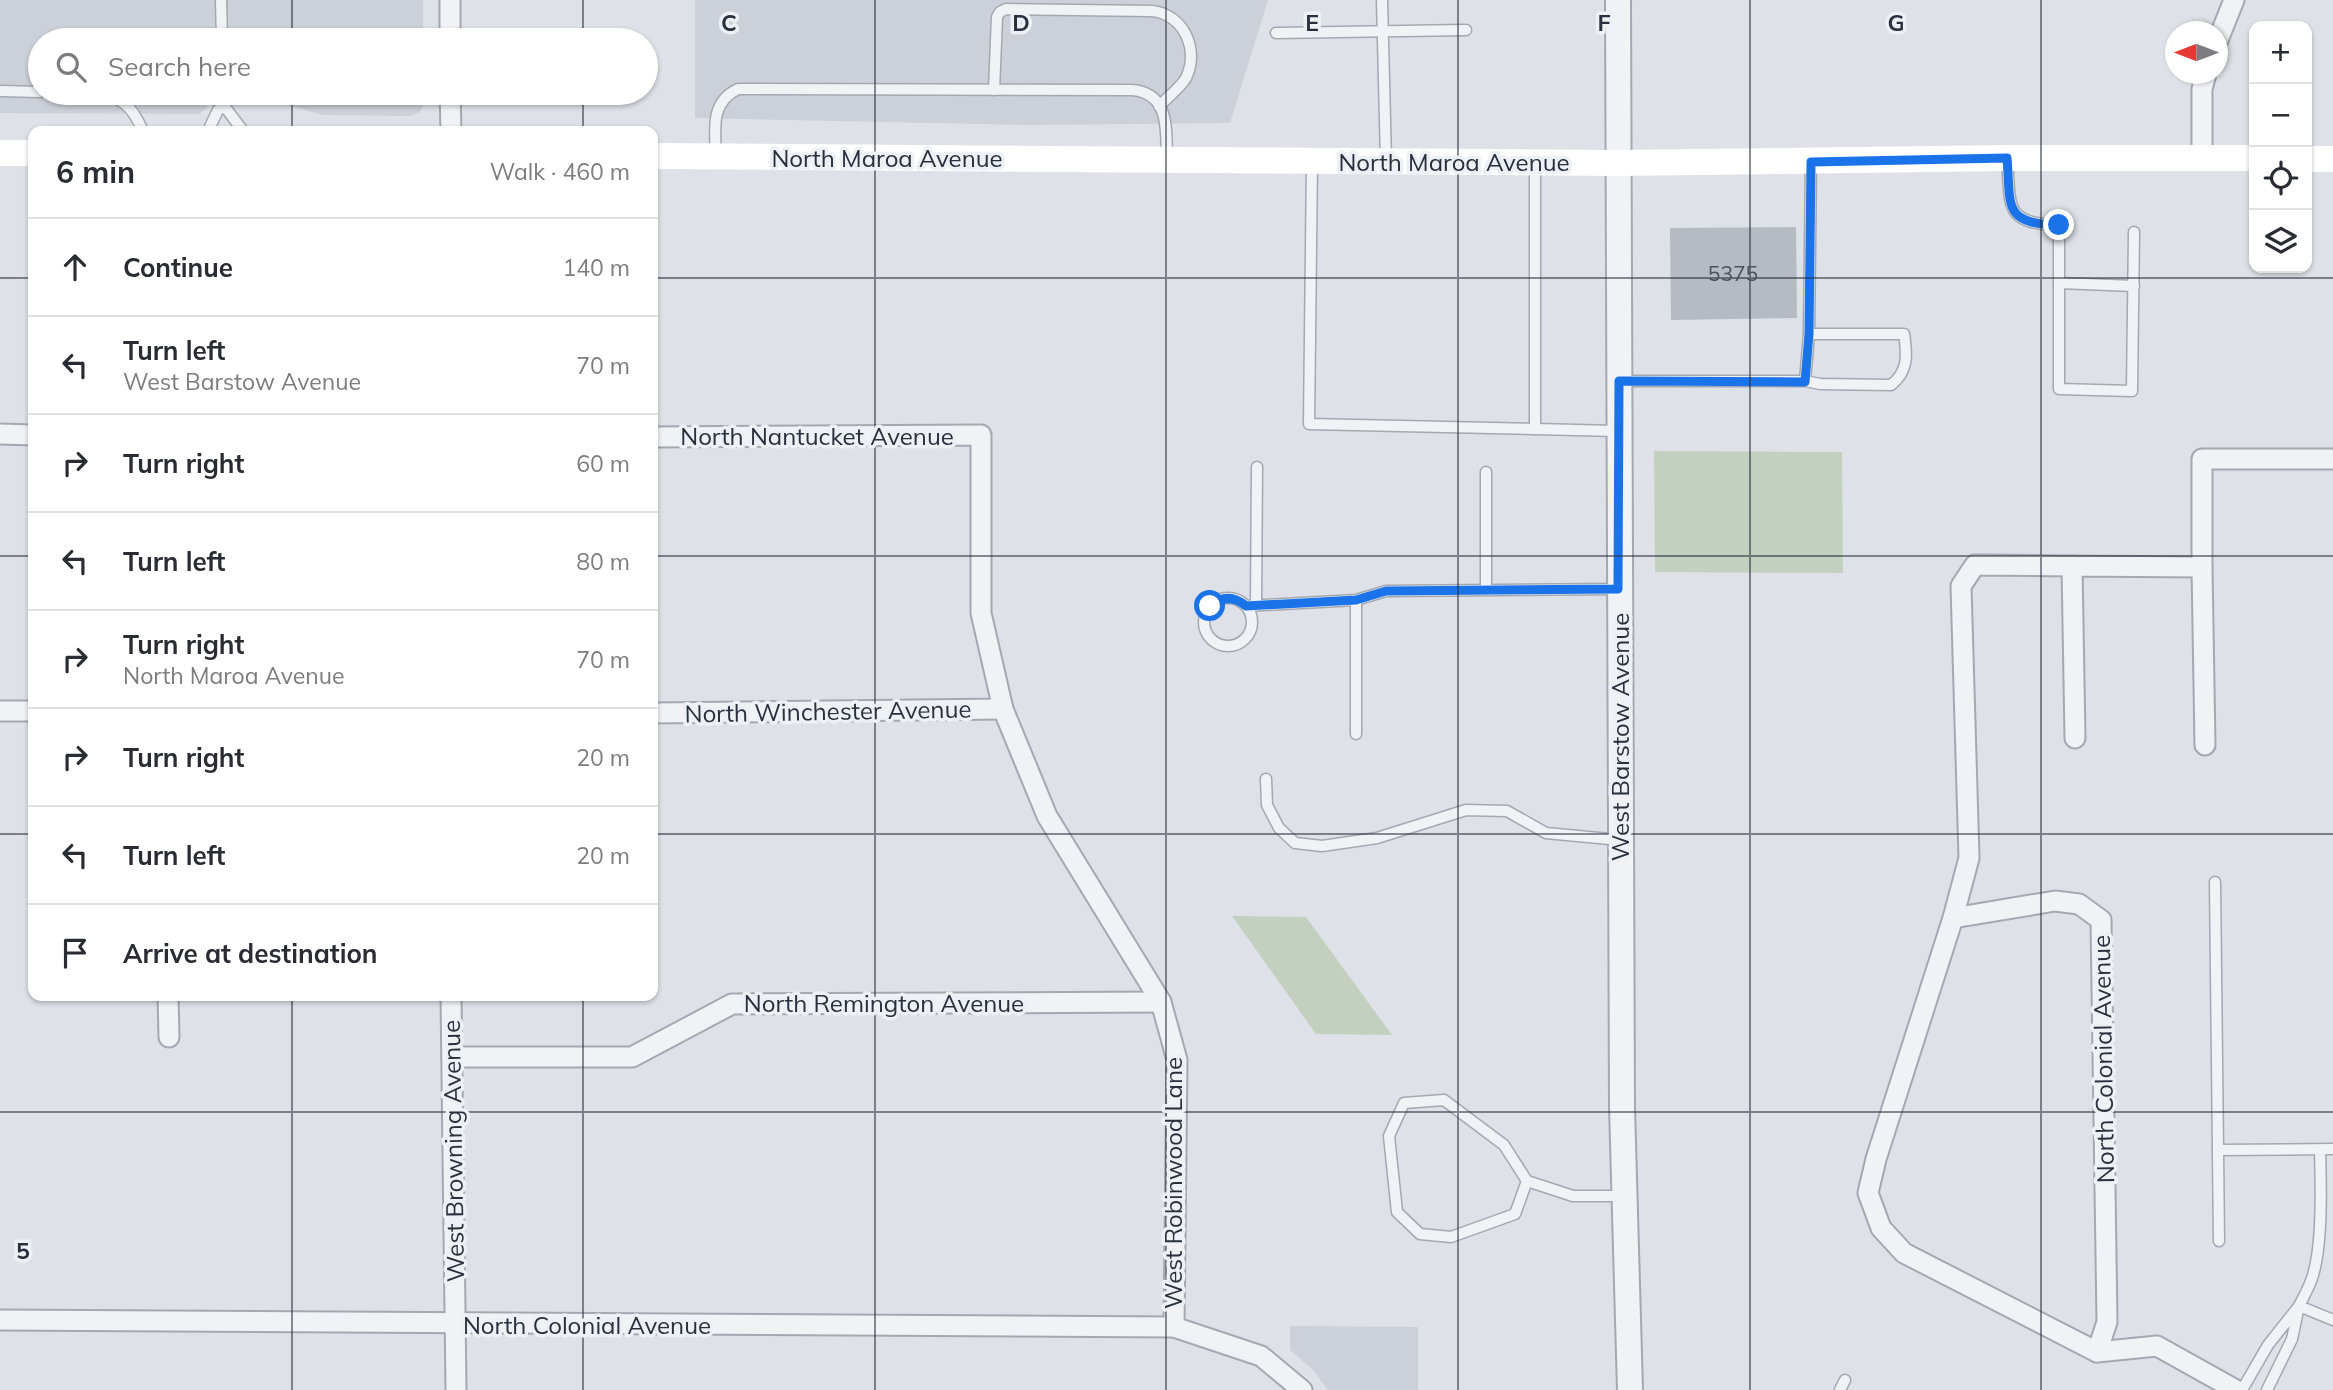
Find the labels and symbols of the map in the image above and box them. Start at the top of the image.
text: C [721,8,737,37]
text: D [1012,8,1030,37]
text: E [1305,8,1319,37]
text: F [1597,8,1611,37]
text: G [1887,8,1905,37]
north arrow [2165,21,2228,84]
street label: North Maroa Avenue [771,143,1003,173]
street label: North Maroa Avenue [1338,147,1570,177]
route end [2043,209,2074,240]
house number: 5375 [1708,260,1758,286]
street label: North Nantucket Avenue [680,421,954,451]
route start [1194,590,1225,621]
street label: West Barstow Avenue [1605,613,1635,861]
street label: North Winchester Avenue [684,693,972,729]
street label: North Colonial Avenue [2086,935,2120,1183]
street label: North Remington Avenue [744,988,1024,1018]
street label: West Browning Avenue [436,1020,470,1282]
street label: West Robinwood Lane [1158,1057,1188,1309]
text: 5 [16,1236,30,1265]
street label: North Colonial Avenue [463,1310,711,1340]

